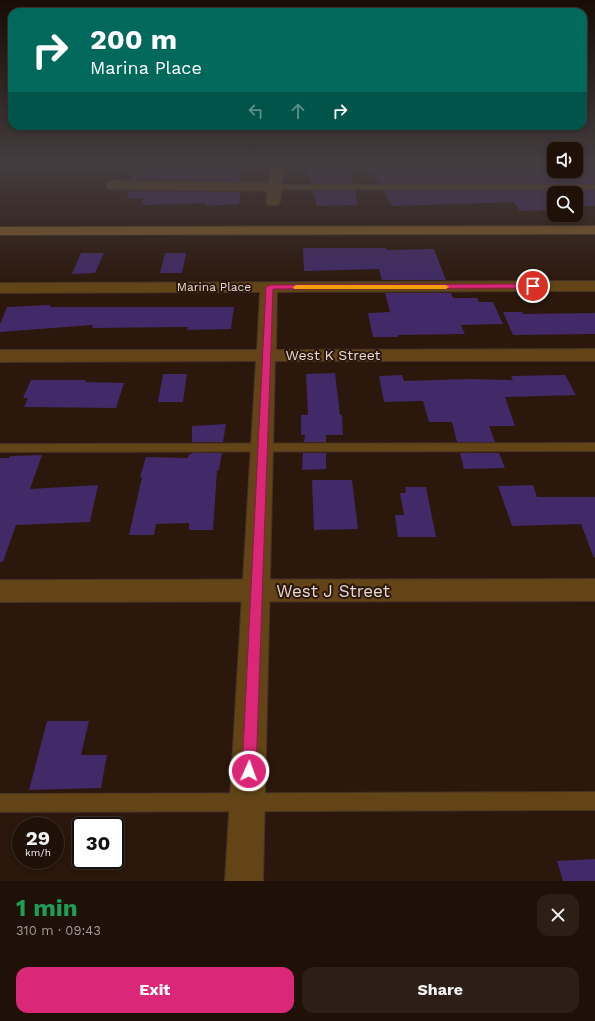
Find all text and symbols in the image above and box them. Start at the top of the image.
text: 200 m [90,23,177,56]
icon: right [24,24,76,76]
text: Marina Place [90,57,202,78]
icon: left [245,100,267,122]
icon: ahead [287,100,309,122]
icon: right [329,100,351,122]
map controls [547,142,583,222]
button: sound [547,142,583,178]
button: search [547,186,583,222]
pin [516,269,550,303]
icon: arrive [522,275,544,297]
street label: Marina Place [177,280,251,294]
street label: West K Street [286,347,381,363]
street label: West J Street [276,581,390,601]
position arrow [228,750,270,792]
speed limit sign: 30 [72,817,124,869]
text: 29 [26,826,50,850]
text: km/h [25,847,51,858]
text: 1 min [16,894,78,922]
button: close [537,894,579,936]
text: 310 m · 09:43 [16,923,101,938]
button: Exit [16,967,294,1013]
button: Share [302,967,579,1013]

